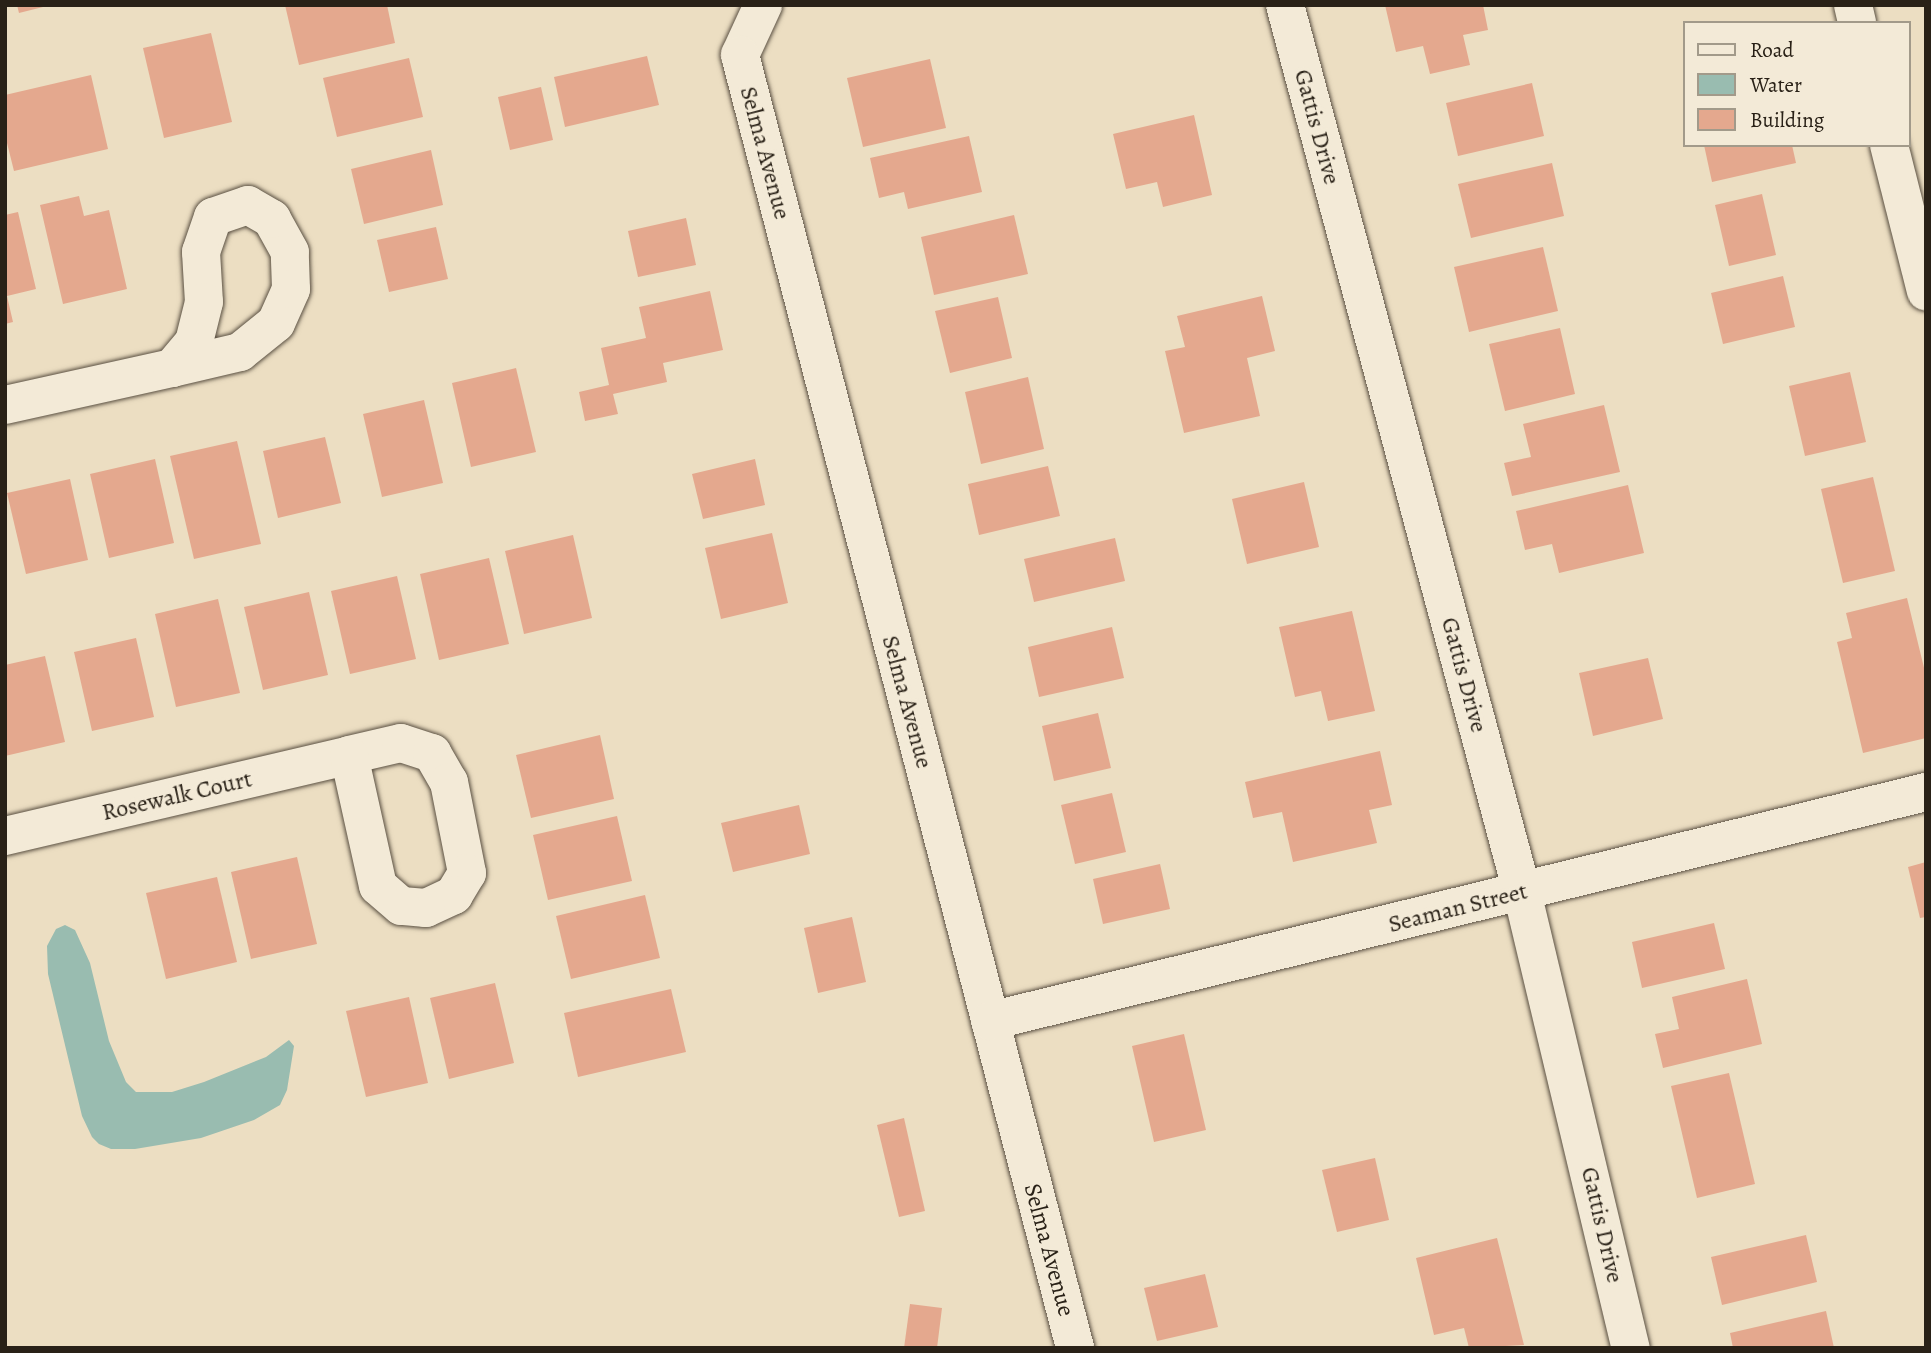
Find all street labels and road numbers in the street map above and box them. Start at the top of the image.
street label: Gattis Drive [1288,66,1346,188]
street label: Selma Avenue [733,83,797,223]
street label: Gattis Drive [1435,614,1493,736]
street label: Selma Avenue [875,632,939,772]
street label: Rosewalk Court [99,765,255,827]
street label: Seaman Street [1386,877,1530,939]
street label: Gattis Drive [1575,1164,1629,1286]
street label: Selma Avenue [1017,1180,1081,1320]

